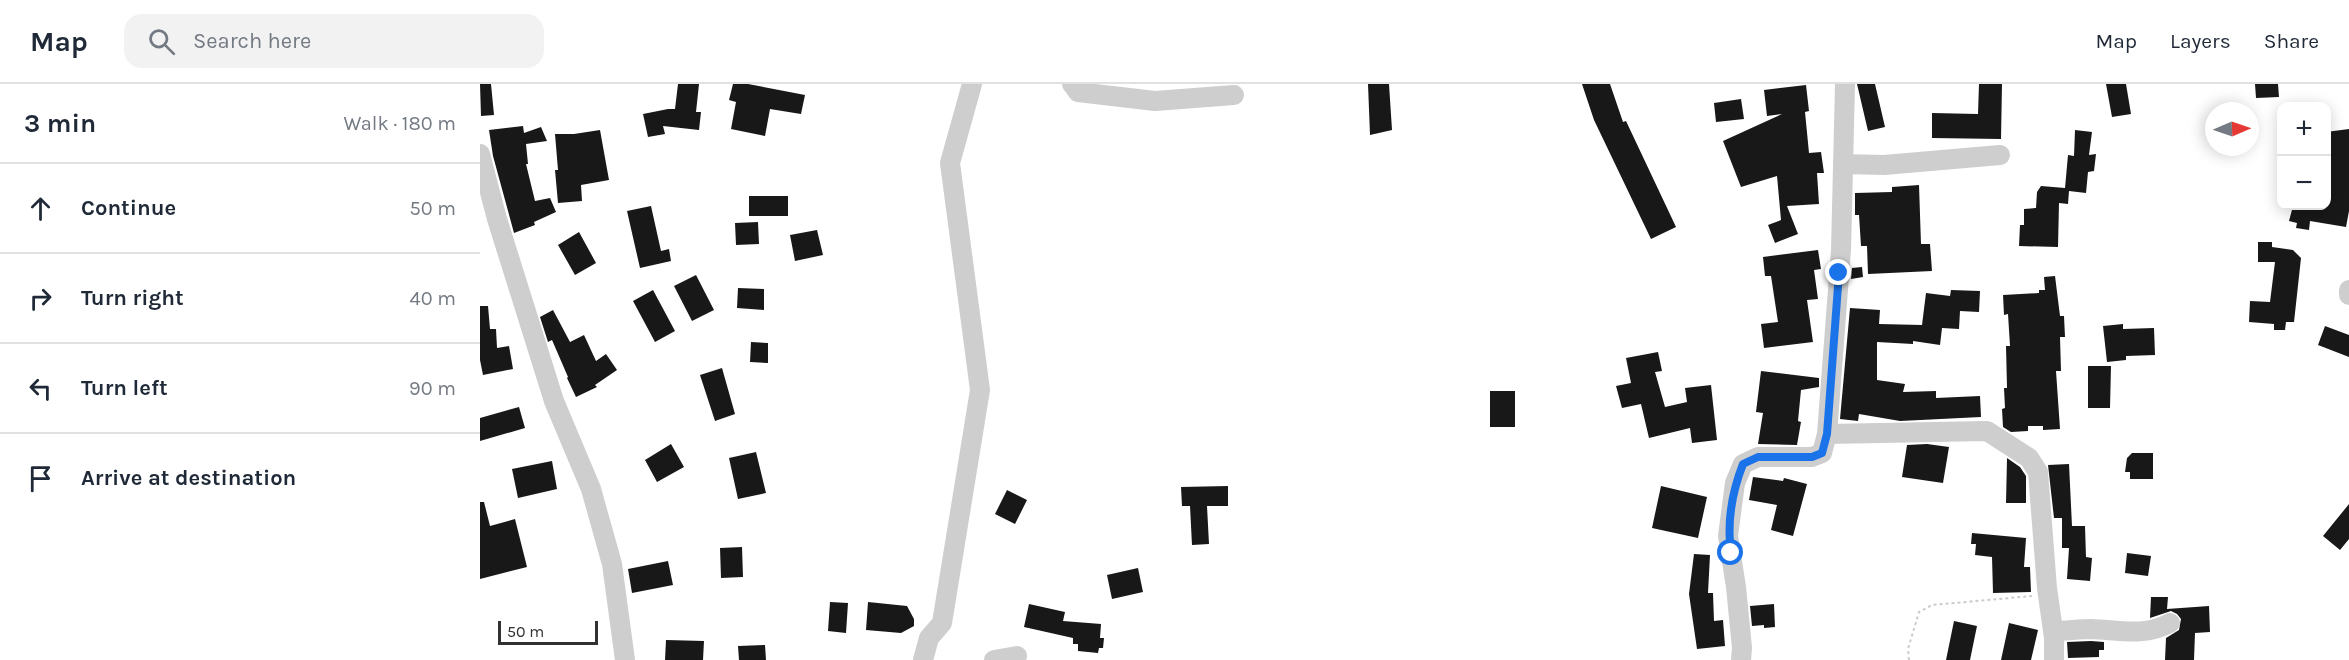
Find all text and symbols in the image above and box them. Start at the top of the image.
search box [124,14,544,68]
text: Map [30,25,88,58]
icon: search [145,25,178,58]
text: Search here [193,28,311,54]
text: Map [2095,29,2137,53]
text: Layers [2170,29,2231,53]
text: Share [2264,29,2319,53]
north arrow [2205,102,2259,156]
map controls [2277,102,2331,210]
button: + [2277,102,2331,156]
text: 3 min [24,108,96,139]
text: Walk · 180 m [344,112,456,135]
button: − [2277,156,2331,210]
icon: ahead [24,192,57,225]
text: Continue [81,195,176,221]
text: 50 m [409,197,456,220]
route end [1825,259,1851,285]
icon: right [24,282,57,315]
text: Turn right [81,285,184,311]
text: 40 m [410,287,456,310]
icon: left [24,372,57,405]
text: Turn left [81,375,168,401]
text: 90 m [409,377,456,400]
icon: arrive [24,462,57,495]
text: Arrive at destination [81,465,296,491]
route start [1717,539,1743,565]
scale bar [498,618,598,646]
text: 50 m [507,622,544,641]

